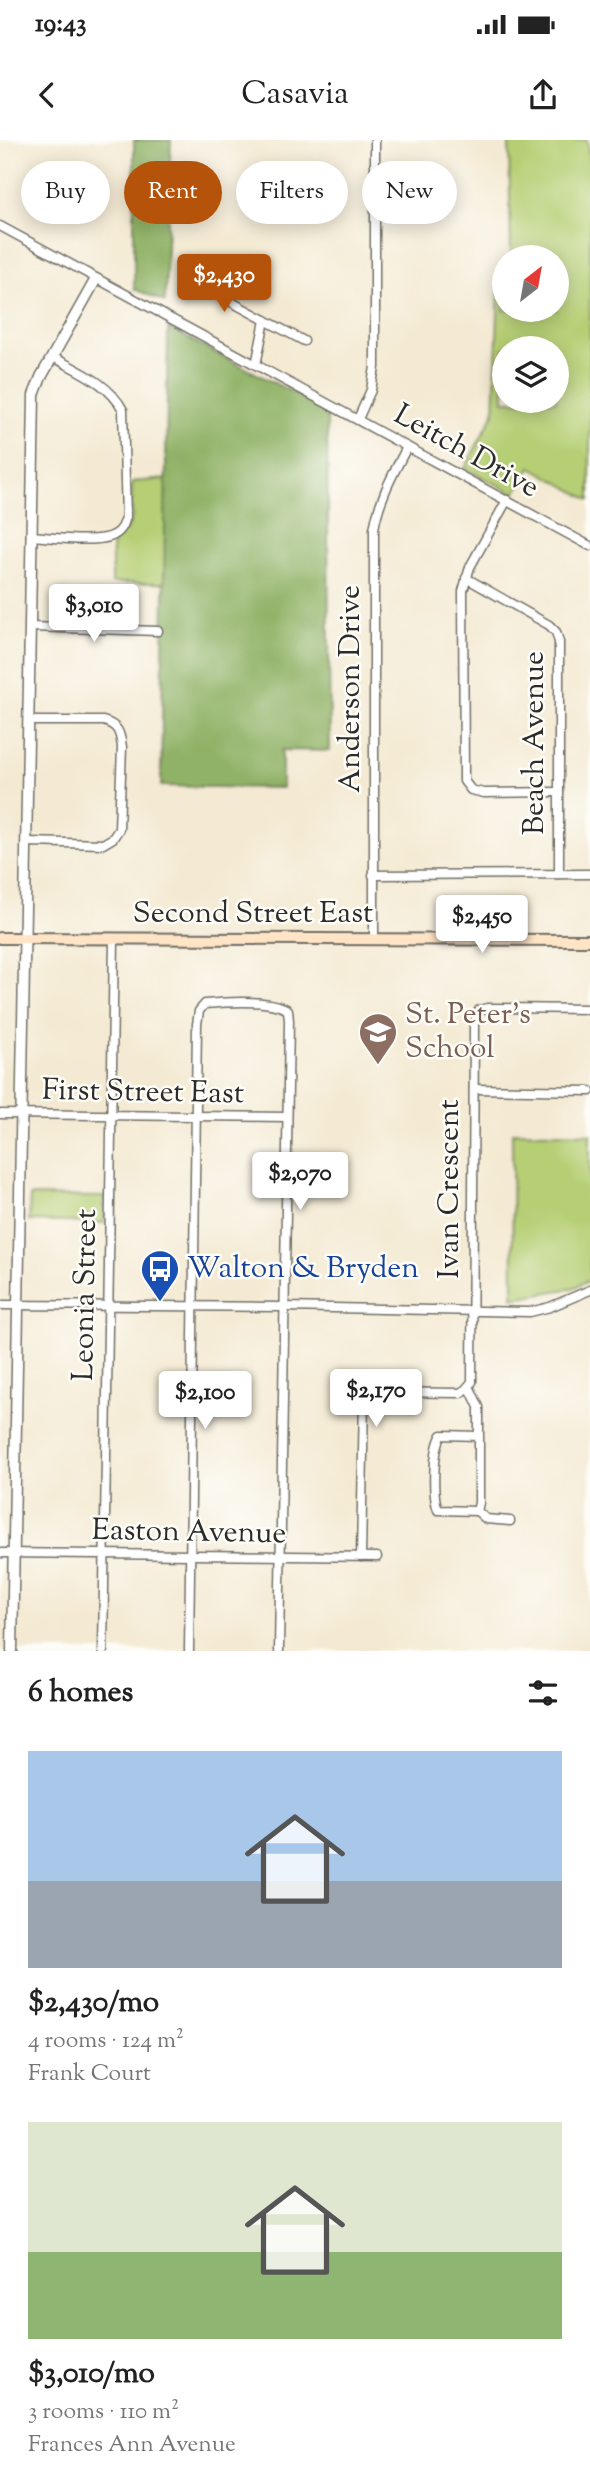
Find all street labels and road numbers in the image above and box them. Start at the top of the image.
street label: Leitch Drive [385,394,547,510]
street label: Anderson Drive [330,585,373,793]
street label: Beach Avenue [514,651,557,835]
street label: Second Street East [133,893,373,936]
street label: First Street East [42,1070,244,1116]
street label: Ivan Crescent [429,1099,472,1279]
street label: Leonia Street [63,1208,109,1382]
street label: Easton Avenue [91,1510,287,1556]

